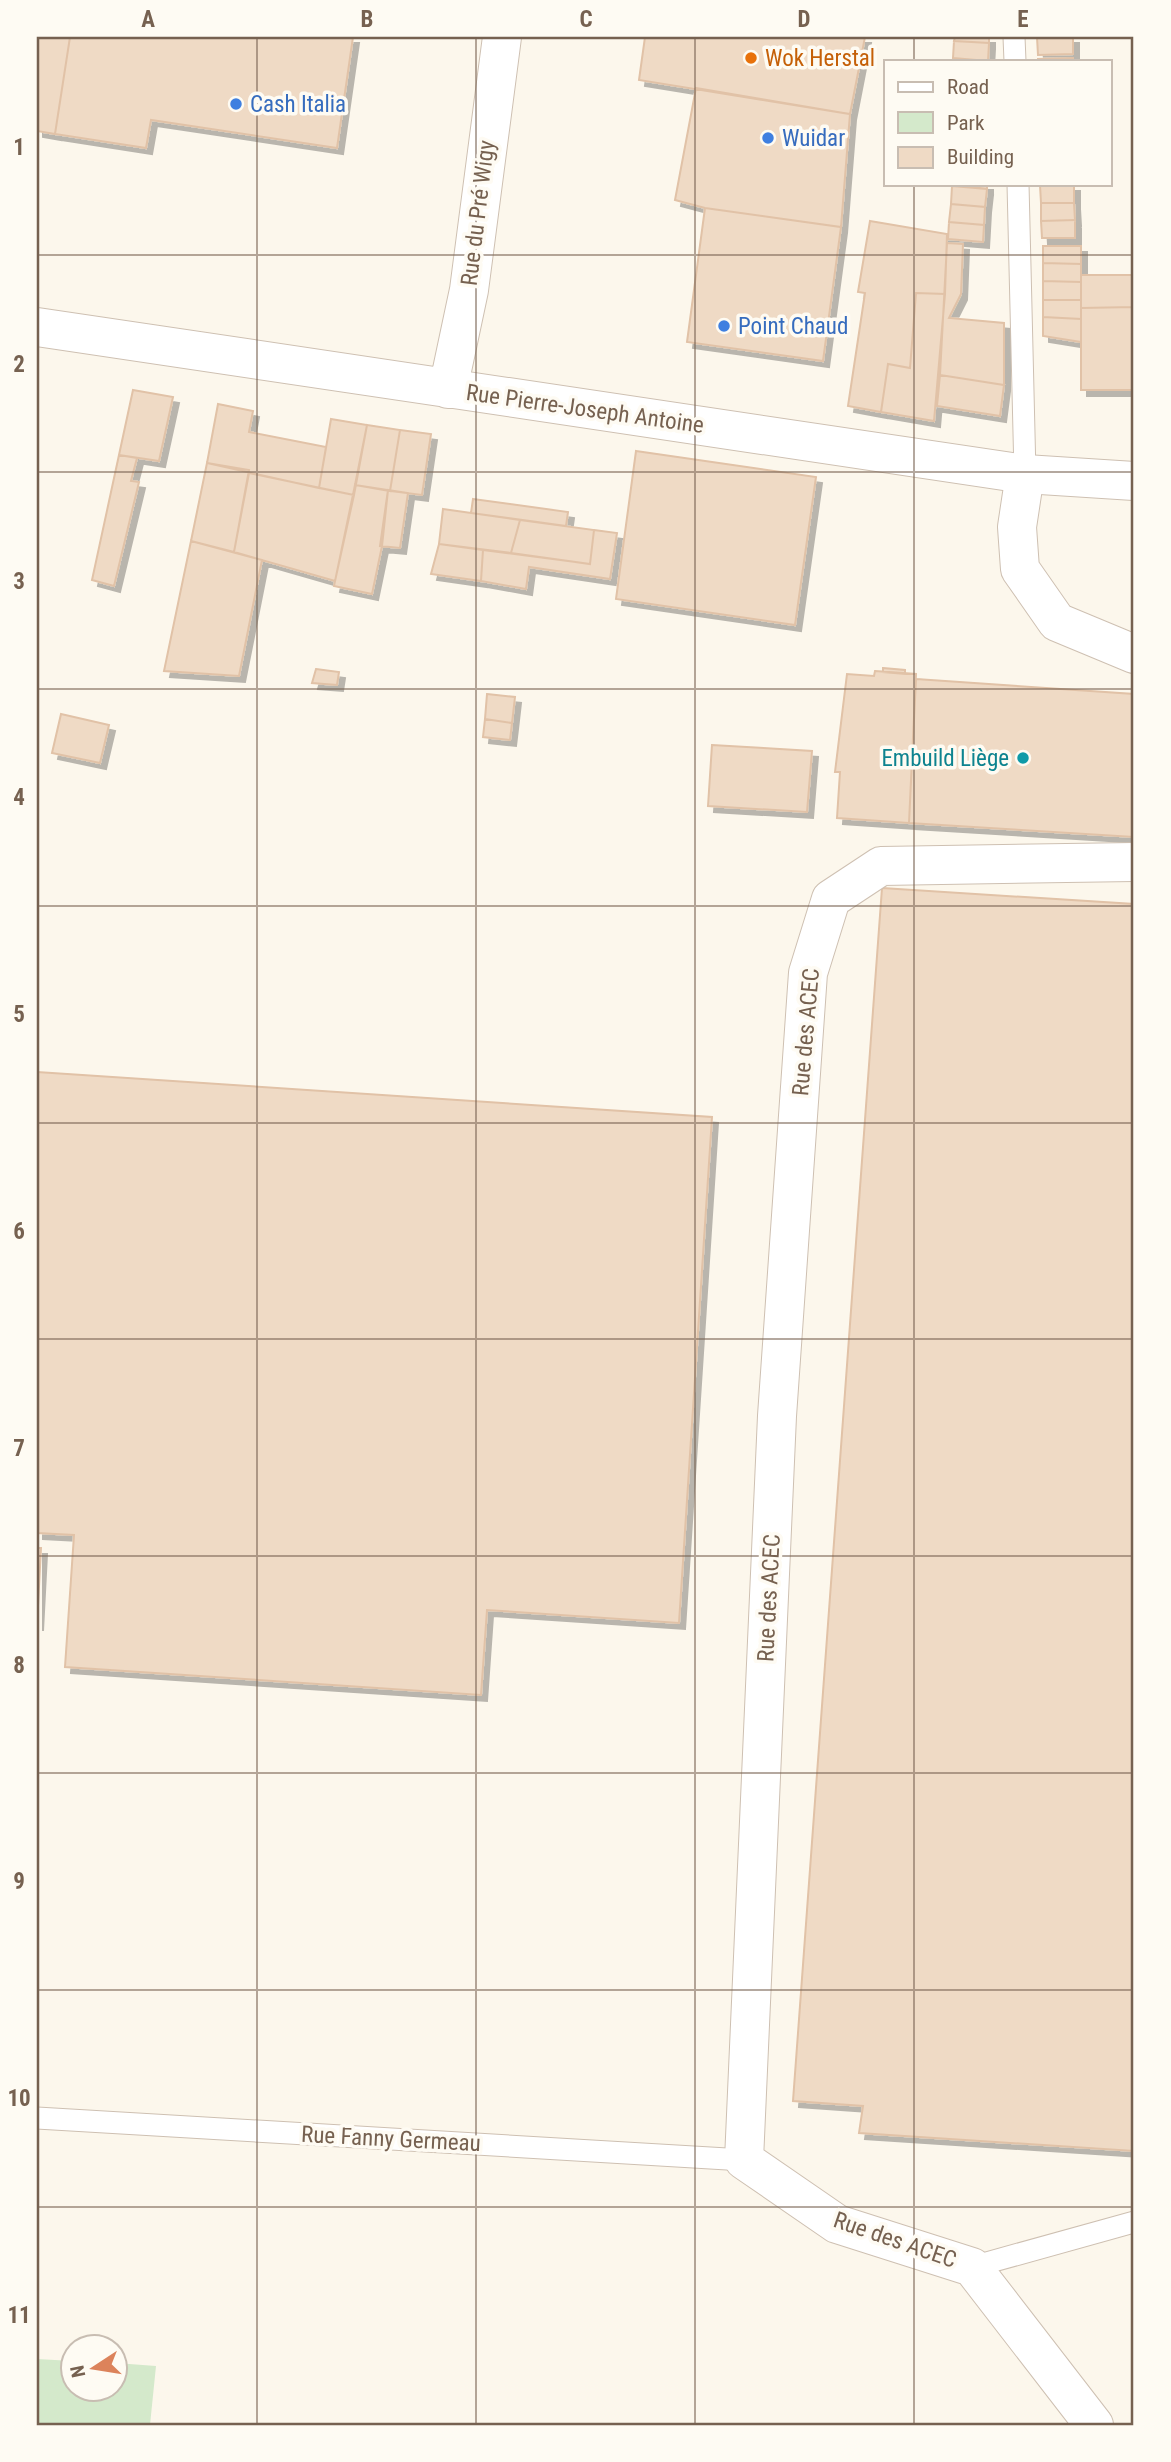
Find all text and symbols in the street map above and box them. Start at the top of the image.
text: A [141,6,155,33]
text: B [361,6,373,33]
text: C [579,6,593,33]
text: D [798,6,811,33]
text: E [1017,6,1029,33]
place label: Wok Herstal [765,45,875,72]
marker: Wok Herstal [743,50,759,66]
legend [884,60,1112,186]
text: Road [947,75,989,99]
place label: Cash Italia [250,91,346,118]
marker: Cash Italia [228,96,244,112]
text: Park [947,111,985,135]
place label: Wuidar [782,125,845,152]
marker: Wuidar [760,130,776,146]
text: 1 [13,134,25,161]
street label: Rue du Pré Wigy [456,138,500,287]
text: Building [947,145,1014,169]
place label: Point Chaud [738,313,848,340]
marker: Point Chaud [716,318,732,334]
text: 2 [13,351,25,378]
street label: Rue Pierre-Joseph Antoine [464,379,706,439]
text: 3 [13,568,25,595]
place label: Embuild Liège [881,745,1009,772]
marker: Embuild Liège [1015,750,1031,766]
text: 4 [13,784,25,811]
street label: Rue des ACEC [787,967,825,1097]
text: 5 [13,1001,25,1028]
text: 6 [13,1218,25,1245]
text: 7 [13,1435,25,1462]
street label: Rue des ACEC [752,1533,786,1663]
text: 8 [13,1652,25,1679]
text: 9 [13,1868,25,1895]
text: 10 [7,2085,31,2112]
street label: Rue Fanny Germeau [300,2121,482,2157]
street label: Rue des ACEC [830,2206,960,2274]
text: 11 [7,2302,31,2329]
north arrow [60,2332,130,2402]
text: N [65,2363,90,2380]

